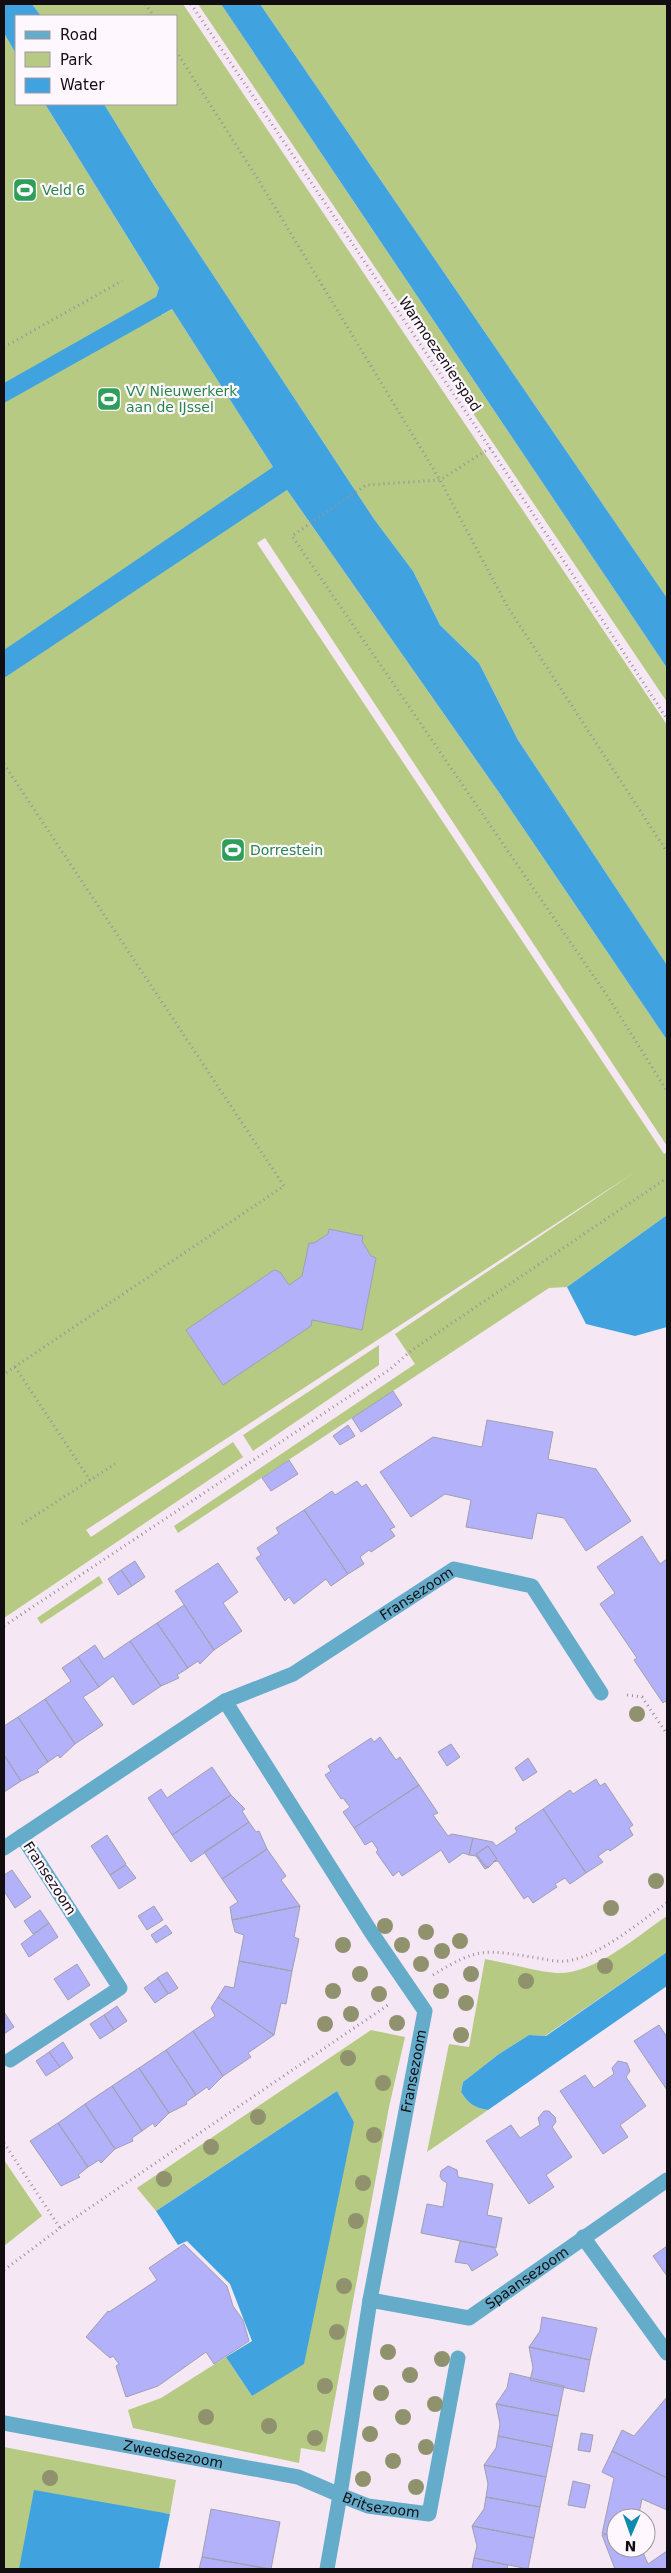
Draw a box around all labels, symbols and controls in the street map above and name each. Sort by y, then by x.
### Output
legend [15,15,178,105]
text: Road [60,26,98,44]
text: Park [60,51,93,69]
text: Water [60,76,105,94]
sports icon: Veld 6 [12,177,38,203]
place label: Veld 6 [42,182,85,198]
street label: Warmoezenierspad [396,294,484,414]
place label: VV Nieuwerkerk aan de IJssel [126,383,238,415]
sports icon: VV Nieuwerkerk aan de IJssel [96,386,122,412]
sports icon: Dorrestein [220,837,246,863]
place label: Dorrestein [250,842,323,858]
street label: Fransezoom [377,1564,456,1623]
street label: Fransezoom [20,1838,80,1918]
street label: Fransezoom [398,2028,429,2114]
street label: Spaansezoom [482,2243,571,2312]
street label: Zweedsezoom [122,2437,224,2471]
street label: Britsezoom [340,2489,421,2521]
north arrow [606,2508,656,2558]
text: N [624,2538,637,2554]

